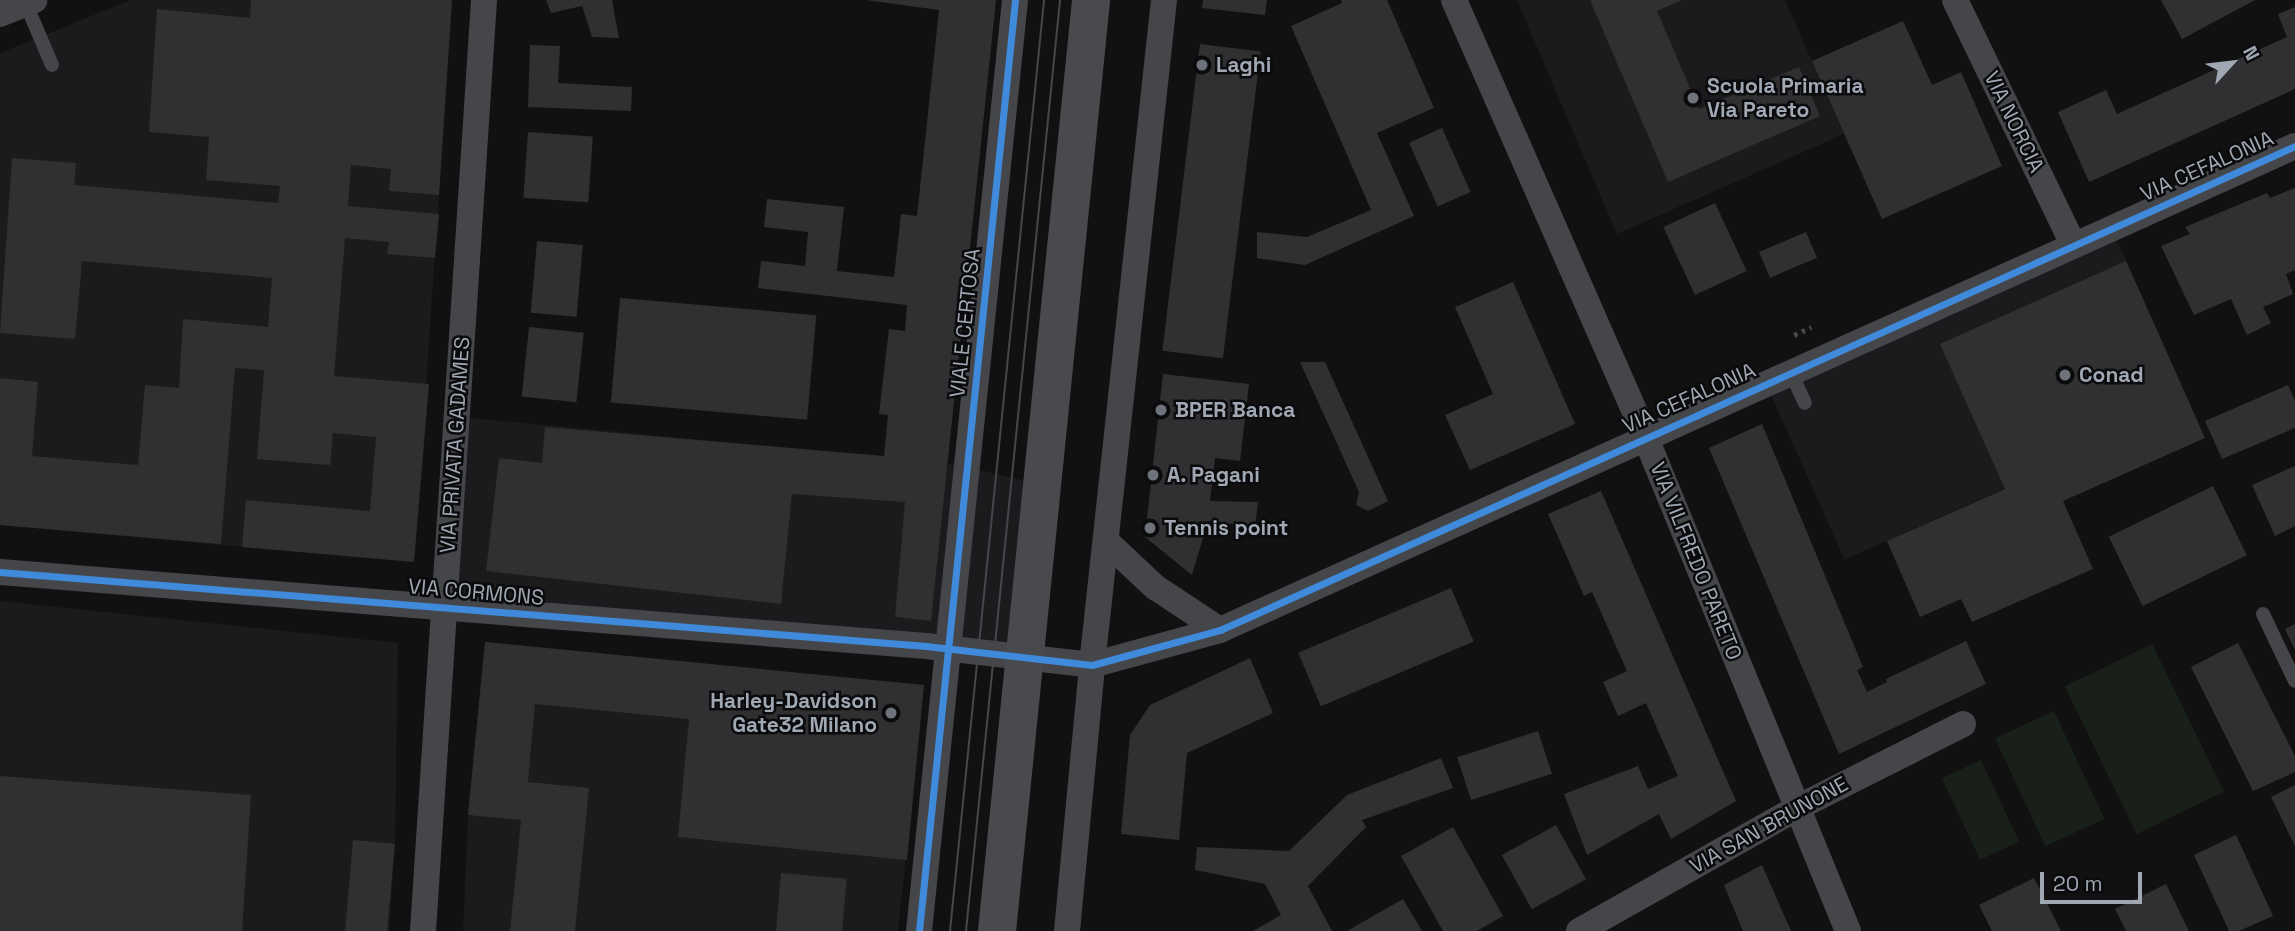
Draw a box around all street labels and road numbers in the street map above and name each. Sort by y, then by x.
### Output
street label: VIA NORCIA [1979,67,2049,177]
street label: VIA CEFALONIA [2137,125,2277,207]
street label: VIALE CERTOSA [945,247,985,399]
street label: VIA PRIVATA GADAMES [435,336,475,554]
street label: VIA CEFALONIA [1619,357,1759,439]
street label: VIA VILFREDO PARETO [1645,458,1747,664]
street label: VIA CORMONS [407,573,545,611]
street label: VIA SAN BRUNONE [1685,771,1853,879]

